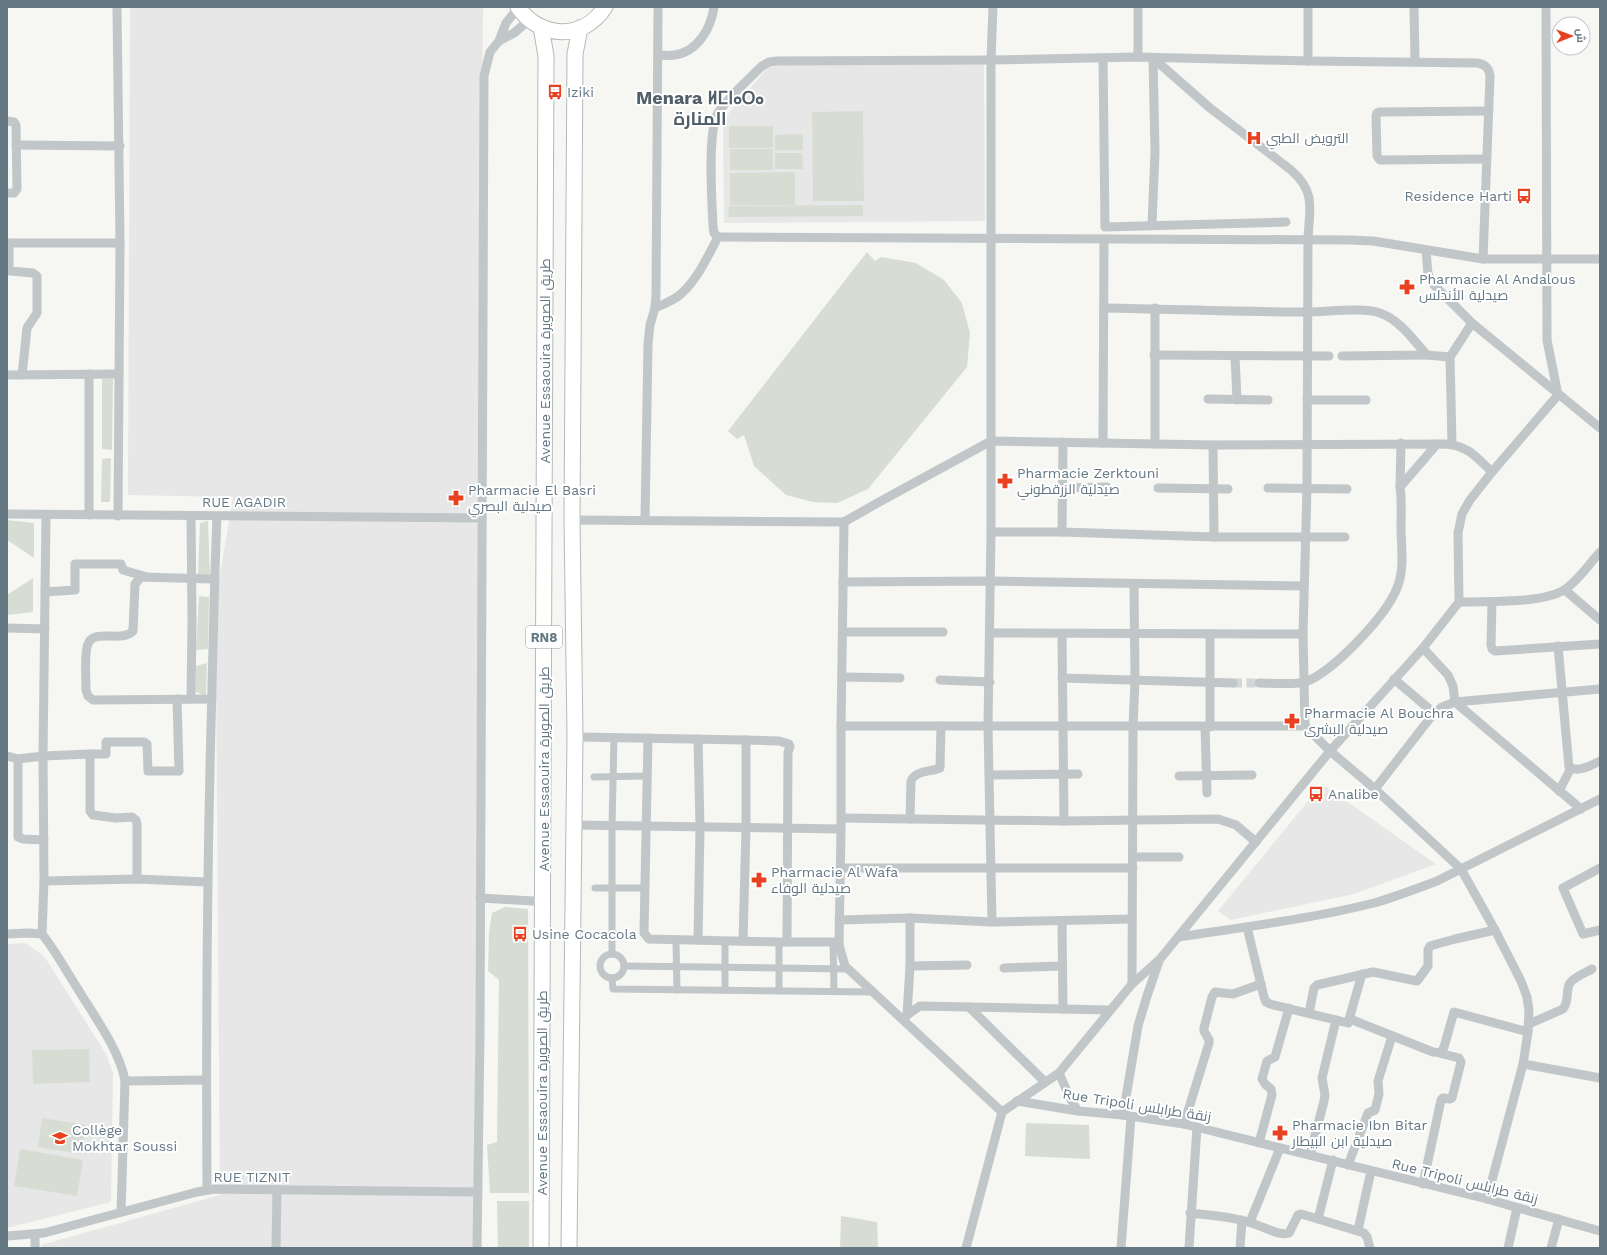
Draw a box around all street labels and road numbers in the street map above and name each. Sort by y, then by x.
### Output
street label: Avenue Essaouira طريق الصويرة [537,258,554,464]
street label: RUE AGADIR [202,494,286,510]
road number: RN8 [526,626,562,648]
street label: Avenue Essaouira طريق الصويرة [536,666,553,872]
street label: Avenue Essaouira طريق الصويرة [534,990,551,1196]
street label: Rue Tripoli زنقة طرابلس [1062,1085,1212,1125]
street label: Rue Tripoli زنقة طرابلس [1390,1155,1540,1207]
street label: RUE TIZNIT [214,1169,291,1185]

